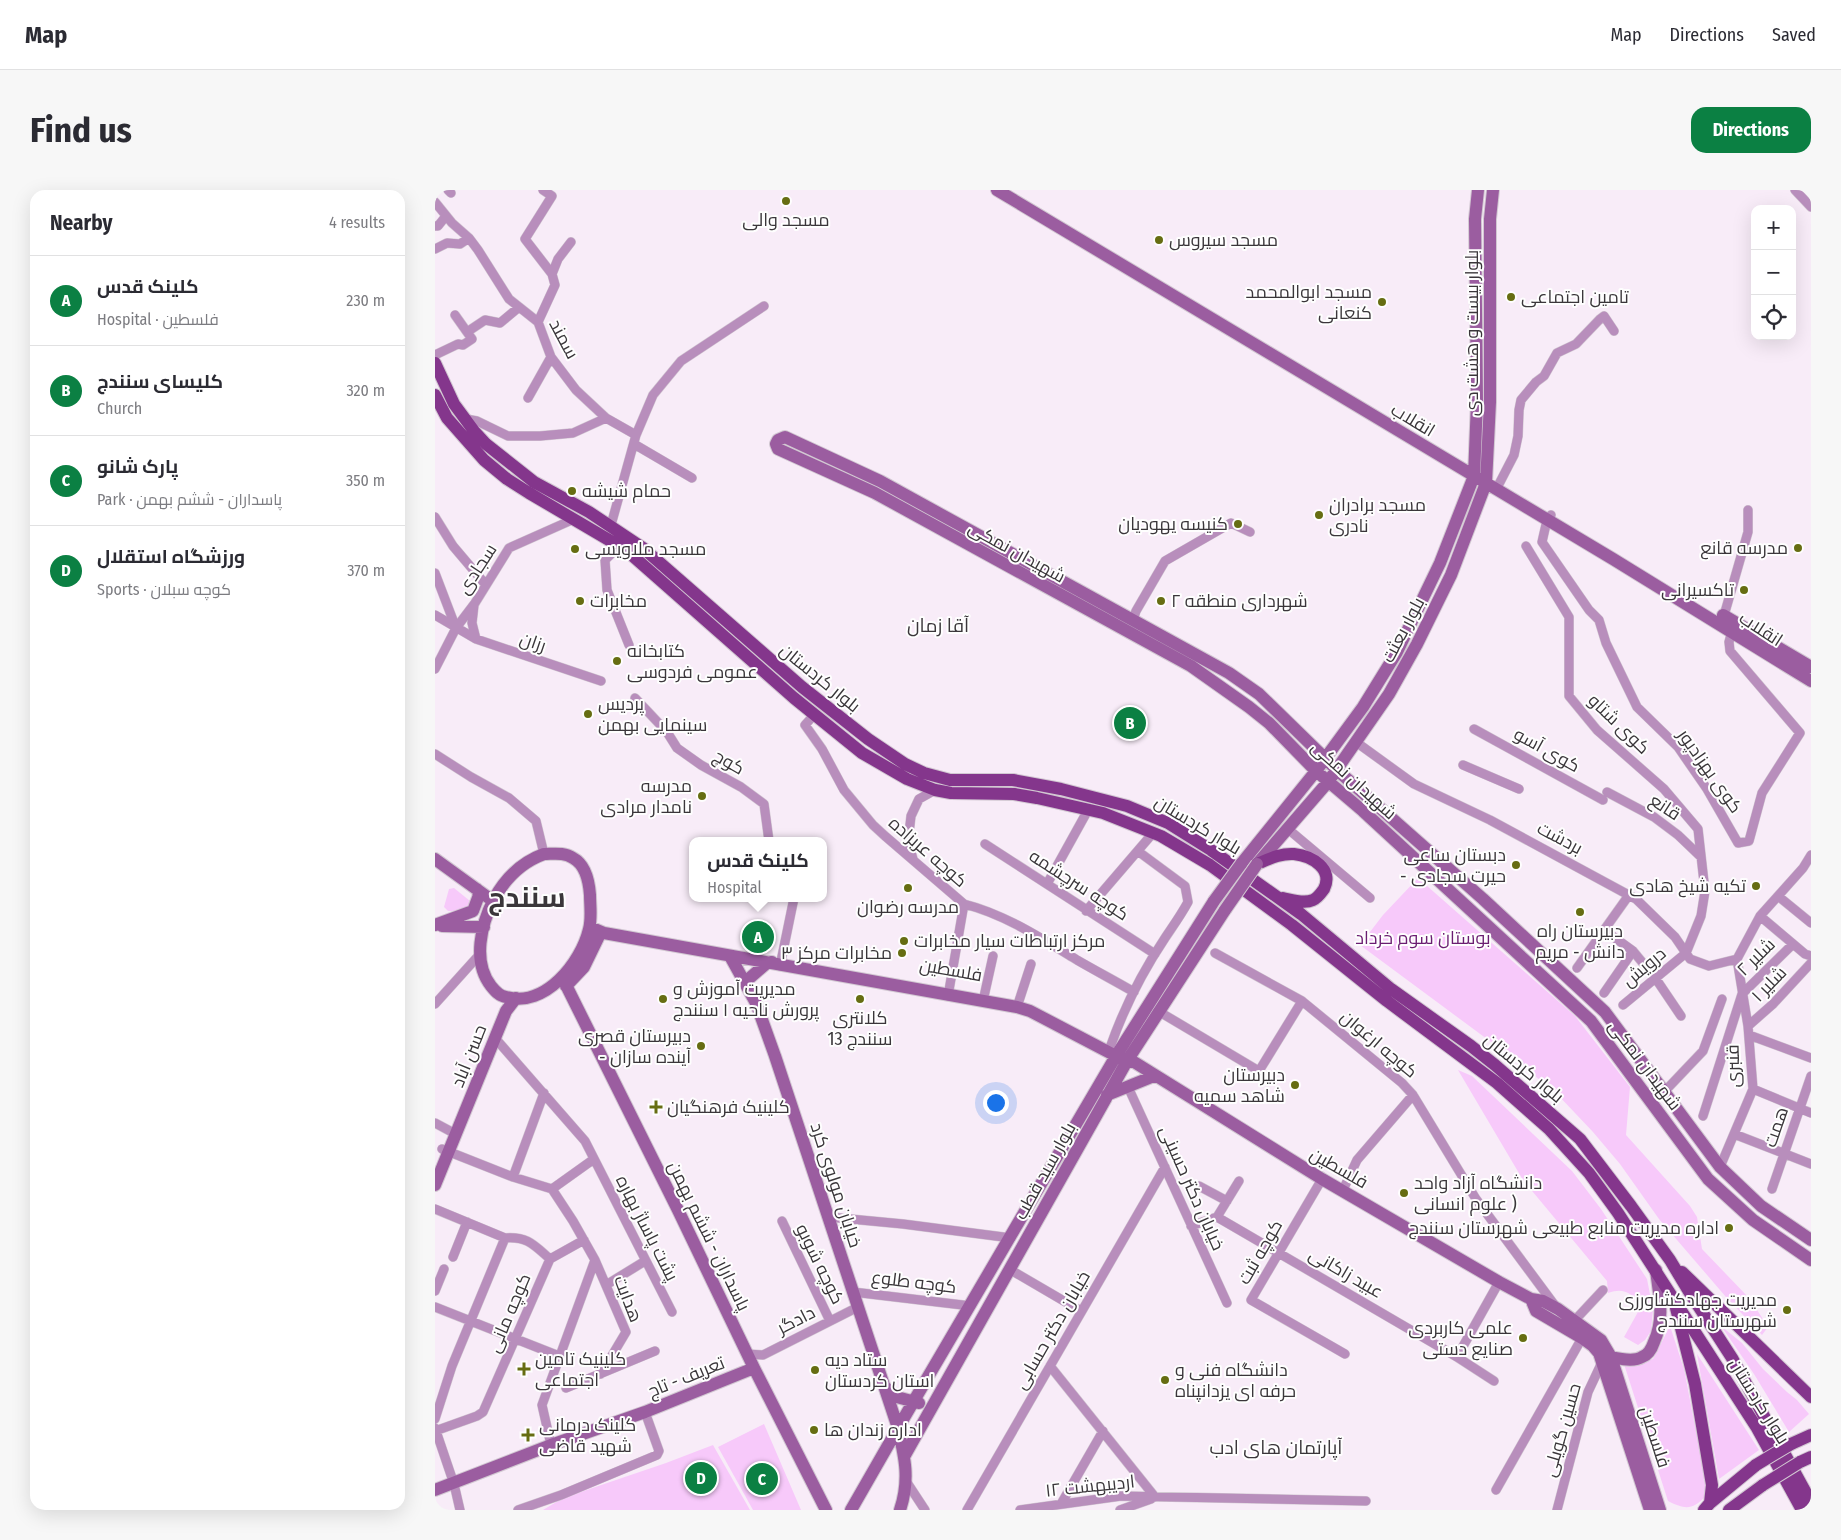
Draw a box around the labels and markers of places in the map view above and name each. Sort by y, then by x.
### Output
marker: مسجد والی [780,195,792,207]
place label: مسجد والی [742,209,830,231]
place label: مسجد سیروس [1169,229,1278,251]
marker: مسجد سیروس [1153,234,1165,246]
place label: مسجد ابوالمحمد کنعانی [1246,281,1372,324]
place label: تامین اجتماعی [1521,286,1629,308]
marker: تامین اجتماعی [1505,291,1517,303]
marker: مسجد ابوالمحمد کنعانی [1376,296,1388,308]
place label: حمام شیشه [582,480,671,503]
marker: حمام شیشه [566,485,578,497]
place label: مسجد برادران نادری [1329,494,1426,537]
marker: مسجد برادران نادری [1313,509,1325,521]
place label: کنیسه یهودیان [1118,513,1228,535]
marker: کنیسه یهودیان [1232,518,1244,530]
place label: مدرسه قانع [1700,537,1788,560]
place label: مسجد ملاویسی [585,538,706,560]
marker: مدرسه قانع [1792,542,1804,554]
marker: مسجد ملاویسی [569,543,581,555]
place label: تاکسیرانی [1661,579,1734,601]
marker: تاکسیرانی [1738,584,1750,596]
place label: مخابرات [590,590,647,612]
place label: شهرداری منطقه ۲ [1171,590,1308,612]
marker: مخابرات [574,595,586,607]
marker: شهرداری منطقه ۲ [1155,595,1167,607]
place label: کتابخانه عمومی فردوسی [627,640,758,683]
marker: کتابخانه عمومی فردوسی [611,655,623,667]
place label: پردیس سینمایی بهمن [598,693,707,736]
pin: B [1114,704,1146,742]
marker: پردیس سینمایی بهمن [582,708,594,720]
place label: مدرسه نامدار مرادی [600,775,692,818]
marker: مدرسه نامدار مرادی [696,790,708,802]
place label: دبستان ساعی - حیرت سجادی [1400,844,1506,887]
marker: دبستان ساعی - حیرت سجادی [1510,859,1522,871]
place label: تکیه شیخ هادی [1629,875,1746,898]
marker: تکیه شیخ هادی [1750,880,1762,892]
marker: مدرسه رضوان [902,882,914,894]
place label: مدرسه رضوان [857,896,959,918]
marker: دبیرستان راه دانش - مریم [1574,906,1586,918]
pin: A [742,918,774,956]
place label: دبیرستان راه دانش - مریم [1535,920,1625,964]
place label: مرکز ارتباطات سیار مخابرات [914,930,1105,952]
marker: مرکز ارتباطات سیار مخابرات [898,935,910,947]
place label: مخابرات مرکز ۳ [781,942,892,964]
marker: مخابرات مرکز ۳ [896,947,908,959]
place label: مدیریت آموزش و پرورش ناحیه ۱ سنندج [673,978,819,1022]
marker: مدیریت آموزش و پرورش ناحیه ۱ سنندج [657,993,669,1005]
marker: کلانتری 13 سنندج [854,993,866,1005]
place label: کلانتری 13 سنندج [828,1007,892,1051]
place label: دبیرستان قصری - آینده سازان [578,1025,691,1068]
marker: دبیرستان قصری - آینده سازان [695,1040,707,1052]
place label: دبیرستان شاهد سمیه [1194,1064,1285,1107]
marker: دبیرستان شاهد سمیه [1289,1079,1301,1091]
place label: کلینیک فرهنگیان [667,1096,790,1118]
marker: کلینیک فرهنگیان [649,1100,663,1114]
place label: دانشگاه آزاد واحد علوم انسانی ) [1414,1172,1542,1216]
marker: دانشگاه آزاد واحد علوم انسانی ) [1398,1187,1410,1199]
place label: اداره مدیریت منابع طبیعی شهرستان سنندج [1409,1217,1719,1240]
marker: اداره مدیریت منابع طبیعی شهرستان سنندج [1723,1222,1735,1234]
place label: مدیریت جهادکشاورزی شهرستان سنندج [1619,1289,1777,1333]
marker: مدیریت جهادکشاورزی شهرستان سنندج [1781,1304,1793,1316]
place label: علمی کاربردی صنایع دستی [1408,1317,1513,1361]
marker: علمی کاربردی صنایع دستی [1517,1332,1529,1344]
place label: کلینیک تامین اجتماعی [535,1348,626,1391]
place label: ستاد دیه استان کردستان [825,1349,934,1392]
place label: دانشگاه فنی و حرفه ای یزدانپناه [1175,1359,1296,1402]
marker: کلینیک تامین اجتماعی [517,1362,531,1376]
marker: ستاد دیه استان کردستان [809,1364,821,1376]
marker: دانشگاه فنی و حرفه ای یزدانپناه [1159,1374,1171,1386]
place label: کلینک درمانی شهید قاضی [539,1414,636,1457]
place label: اداره زندان ها [824,1419,922,1441]
marker: اداره زندان ها [808,1424,820,1436]
marker: کلینک درمانی شهید قاضی [521,1428,535,1442]
pin: D [685,1459,717,1497]
pin: C [746,1460,778,1498]

